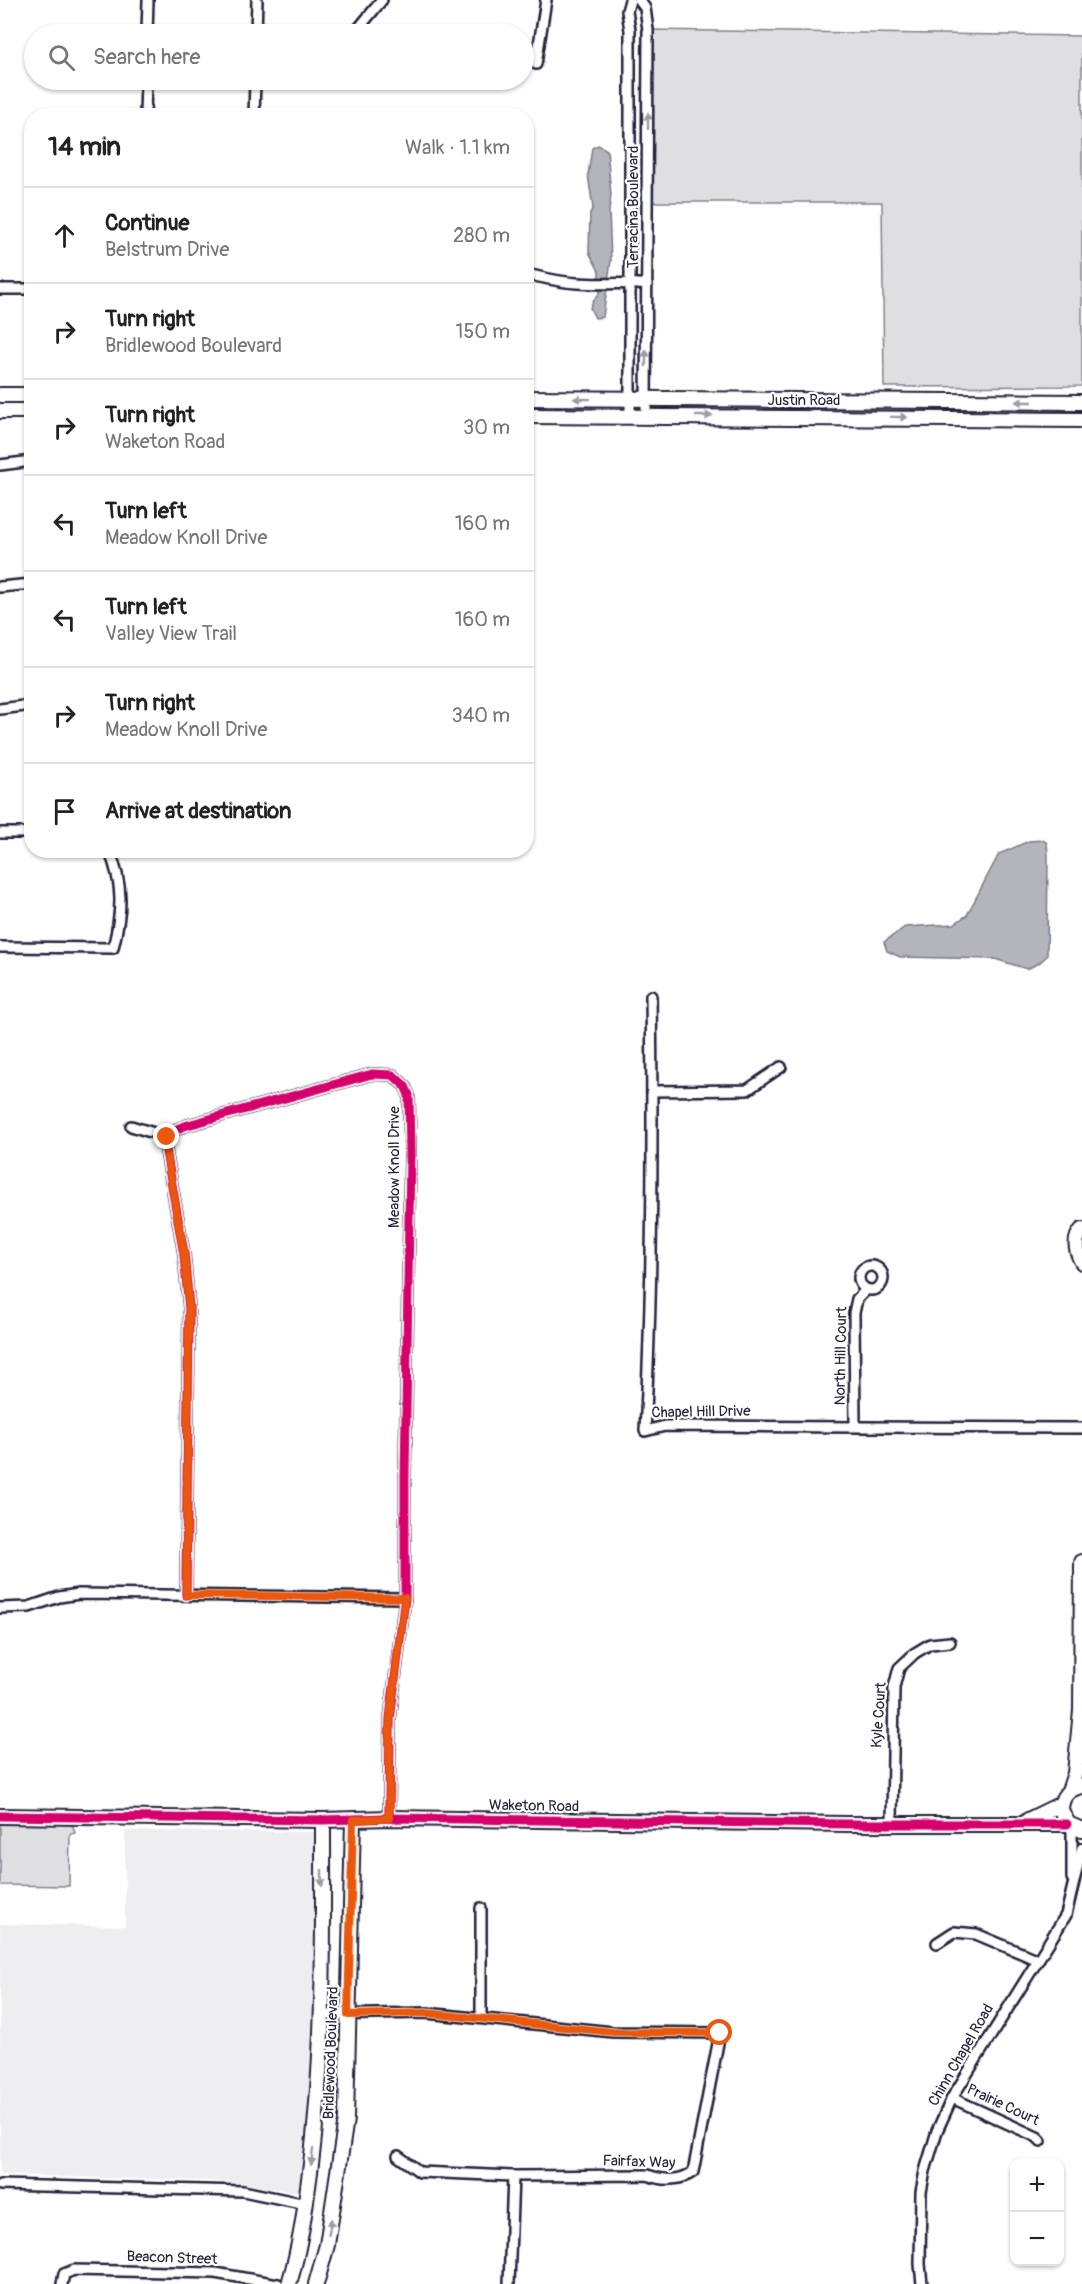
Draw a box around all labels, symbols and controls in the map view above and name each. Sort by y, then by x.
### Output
search box [24,24,534,90]
icon: search [45,41,78,74]
text: Search here [93,43,200,71]
one-way arrow [643,111,653,130]
text: 14 min [48,131,121,163]
text: Walk · 1.1 km [405,135,510,160]
street label: Terracina Boulevard [624,146,643,268]
text: Continue [105,209,189,237]
icon: ahead [48,219,81,252]
text: 280 m [453,223,510,248]
text: Belstrum Drive [105,237,229,262]
text: Turn right [105,305,195,333]
icon: right [48,315,81,348]
text: 150 m [456,319,510,344]
text: Bridlewood Boulevard [105,333,282,358]
one-way arrow [641,348,651,367]
street label: Justin Road [768,391,840,410]
one-way arrow [573,394,592,404]
one-way arrow [1014,397,1033,407]
text: Turn right [105,401,195,429]
icon: right [48,411,81,444]
one-way arrow [695,411,714,421]
one-way arrow [890,412,909,422]
text: 30 m [463,415,510,440]
text: Waketon Road [105,429,225,454]
text: Turn left [105,497,187,525]
icon: left [48,507,81,540]
text: 160 m [455,511,510,536]
text: Meadow Knoll Drive [105,525,267,550]
text: Turn left [105,593,187,621]
icon: left [48,603,81,636]
text: 160 m [455,607,510,632]
text: Valley View Trail [105,621,237,646]
text: Turn right [105,689,195,717]
icon: right [48,699,81,732]
text: 340 m [451,703,510,728]
text: Meadow Knoll Drive [105,717,267,742]
icon: arrive [48,795,81,828]
text: Arrive at destination [105,797,291,825]
street label: Meadow Knoll Drive [385,1105,404,1228]
route end [153,1123,179,1149]
street label: North Hill Court [831,1306,851,1406]
street label: Chapel Hill Drive [651,1402,751,1422]
street label: Kyle Court [867,1681,891,1749]
street label: Waketon Road [489,1796,579,1816]
one-way arrow [317,1869,327,1888]
street label: Bridlewood Boulevard [319,1986,343,2120]
street label: Chinn Chapel Road [924,2001,998,2109]
route start [706,2019,732,2045]
street label: Prairie Court [964,2080,1043,2130]
one-way arrow [307,2147,317,2166]
street label: Fairfax Way [602,2151,676,2173]
map controls [1010,2158,1064,2266]
button: + [1010,2158,1064,2212]
button: − [1010,2212,1064,2266]
one-way arrow [326,2218,335,2237]
street label: Beacon Street [126,2247,219,2269]

